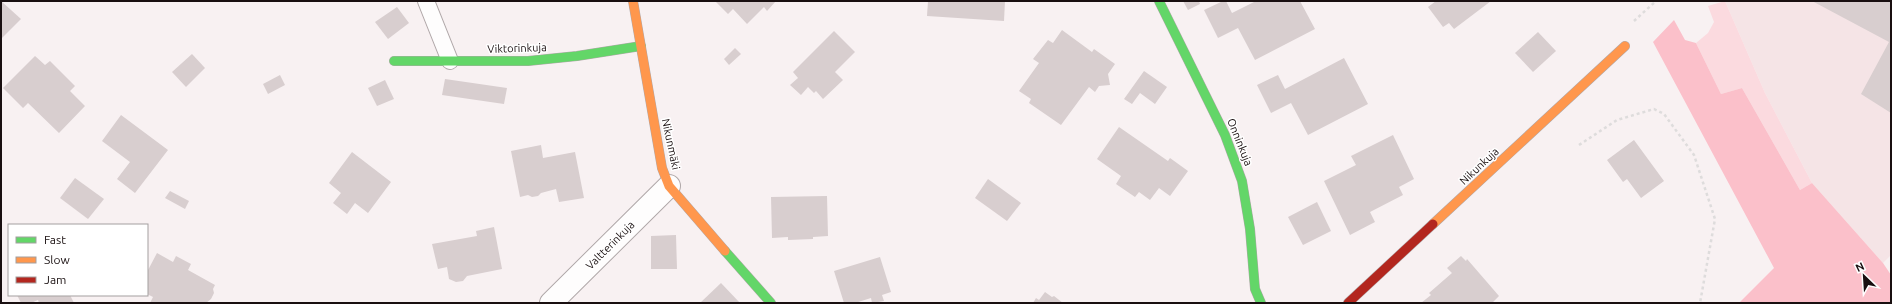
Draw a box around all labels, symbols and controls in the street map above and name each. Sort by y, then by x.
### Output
street label: Viktorinkuja [487,41,547,55]
street label: Onninkuja [1225,116,1255,168]
street label: Nikunmäki [660,117,682,171]
street label: Nikunkuja [1457,145,1501,187]
street label: Valtterinkuja [583,218,637,272]
legend [8,224,148,296]
text: Fast [44,233,66,246]
text: Slow [44,253,70,266]
north arrow [1844,256,1884,296]
text: N [1854,260,1866,274]
text: Jam [44,273,66,286]

